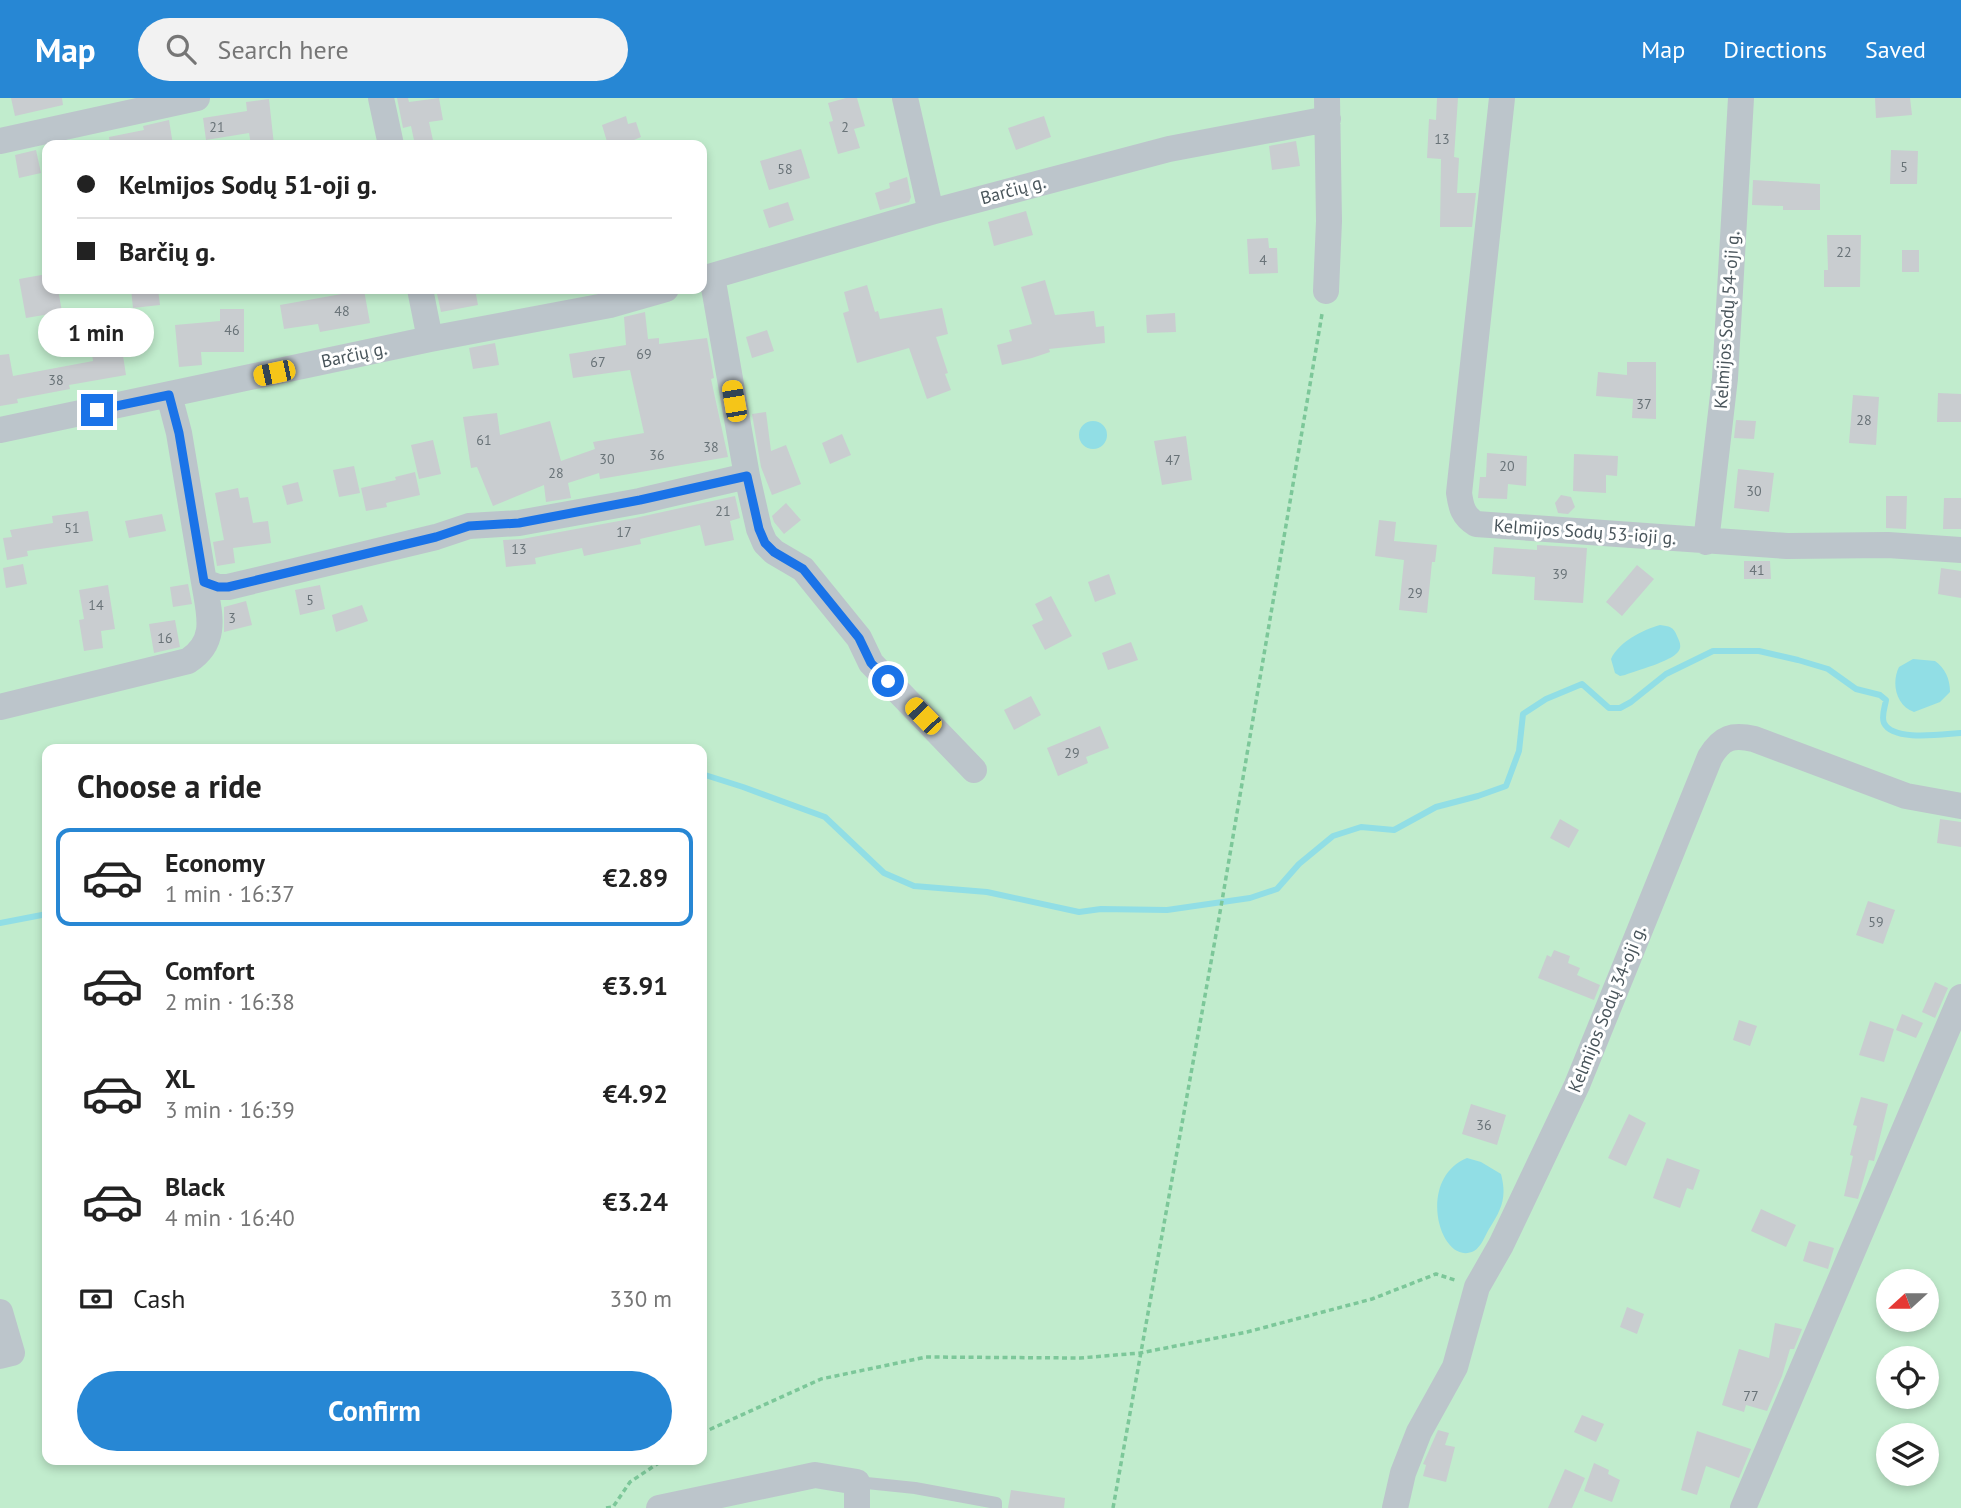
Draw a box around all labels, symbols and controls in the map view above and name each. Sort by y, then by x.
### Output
search box [138,18,628,81]
text: Map [35,28,96,71]
icon: search [162,30,200,68]
text: Search here [218,33,349,66]
text: Map [1641,34,1685,65]
text: Directions [1723,34,1827,65]
text: Saved [1865,34,1926,65]
house number: 21 [209,118,225,136]
house number: 2 [841,118,849,136]
house number: 13 [1434,130,1450,148]
house number: 5 [1900,158,1908,176]
house number: 58 [777,160,793,178]
text: Kelmijos Sodų 51-oji g. [119,168,377,201]
street label: Barčių g. [978,170,1048,209]
street label: Kelmijos Sodų 54-oji g. [1709,230,1744,410]
text: Barčių g. [119,235,216,268]
house number: 22 [1836,243,1852,261]
house number: 4 [1259,251,1267,269]
house number: 48 [334,302,350,320]
callout: 1 min [39,308,155,358]
text: 1 min [68,318,124,347]
house number: 46 [224,321,240,339]
street label: Barčių g. [319,336,389,373]
house number: 69 [636,345,652,363]
house number: 67 [590,353,606,371]
car [252,358,297,388]
house number: 38 [48,371,64,389]
car [721,378,748,424]
route end [81,394,113,426]
house number: 37 [1636,395,1652,413]
house number: 28 [1856,411,1872,429]
house number: 61 [476,431,492,449]
house number: 38 [703,438,719,456]
house number: 36 [649,446,665,464]
house number: 30 [599,450,615,468]
house number: 47 [1165,451,1181,469]
house number: 20 [1499,457,1515,475]
house number: 28 [548,464,564,482]
house number: 30 [1746,482,1762,500]
house number: 21 [715,502,731,520]
street label: Kelmijos Sodų 53-ioji g. [1493,514,1677,549]
house number: 51 [64,519,80,537]
house number: 17 [616,523,632,541]
house number: 13 [511,540,527,558]
house number: 41 [1749,561,1765,579]
house number: 39 [1552,565,1568,583]
house number: 29 [1407,584,1423,602]
house number: 5 [306,591,314,609]
house number: 14 [88,596,104,614]
house number: 3 [228,609,236,627]
house number: 16 [157,629,173,647]
route start [872,665,904,697]
car [901,694,946,738]
house number: 29 [1064,744,1080,762]
text: Choose a ride [77,765,262,807]
icon: car [81,846,144,909]
text: Economy [165,846,265,879]
text: €2.89 [603,861,668,894]
text: 1 min · 16:37 [165,879,295,908]
house number: 59 [1868,913,1884,931]
street label: Kelmijos Sodų 34-oji g. [1563,922,1651,1096]
icon: car [81,954,144,1017]
text: Comfort [165,954,255,987]
text: €3.91 [603,969,668,1002]
text: 2 min · 16:38 [165,987,295,1016]
icon: car [81,1062,144,1125]
text: XL [165,1062,195,1095]
text: €4.92 [603,1077,668,1110]
text: 3 min · 16:39 [165,1095,295,1124]
house number: 36 [1476,1116,1492,1134]
icon: car [81,1170,144,1233]
text: Black [165,1170,225,1203]
text: €3.24 [603,1185,668,1218]
text: 4 min · 16:40 [165,1203,295,1232]
north arrow [1876,1269,1939,1332]
map controls [1876,1269,1939,1486]
icon: cash [77,1280,115,1318]
text: Cash [133,1282,185,1315]
text: 330 m [610,1284,672,1313]
button: locate [1876,1346,1939,1409]
button: Confirm [77,1371,672,1451]
house number: 77 [1743,1387,1759,1405]
button: layers [1876,1423,1939,1486]

